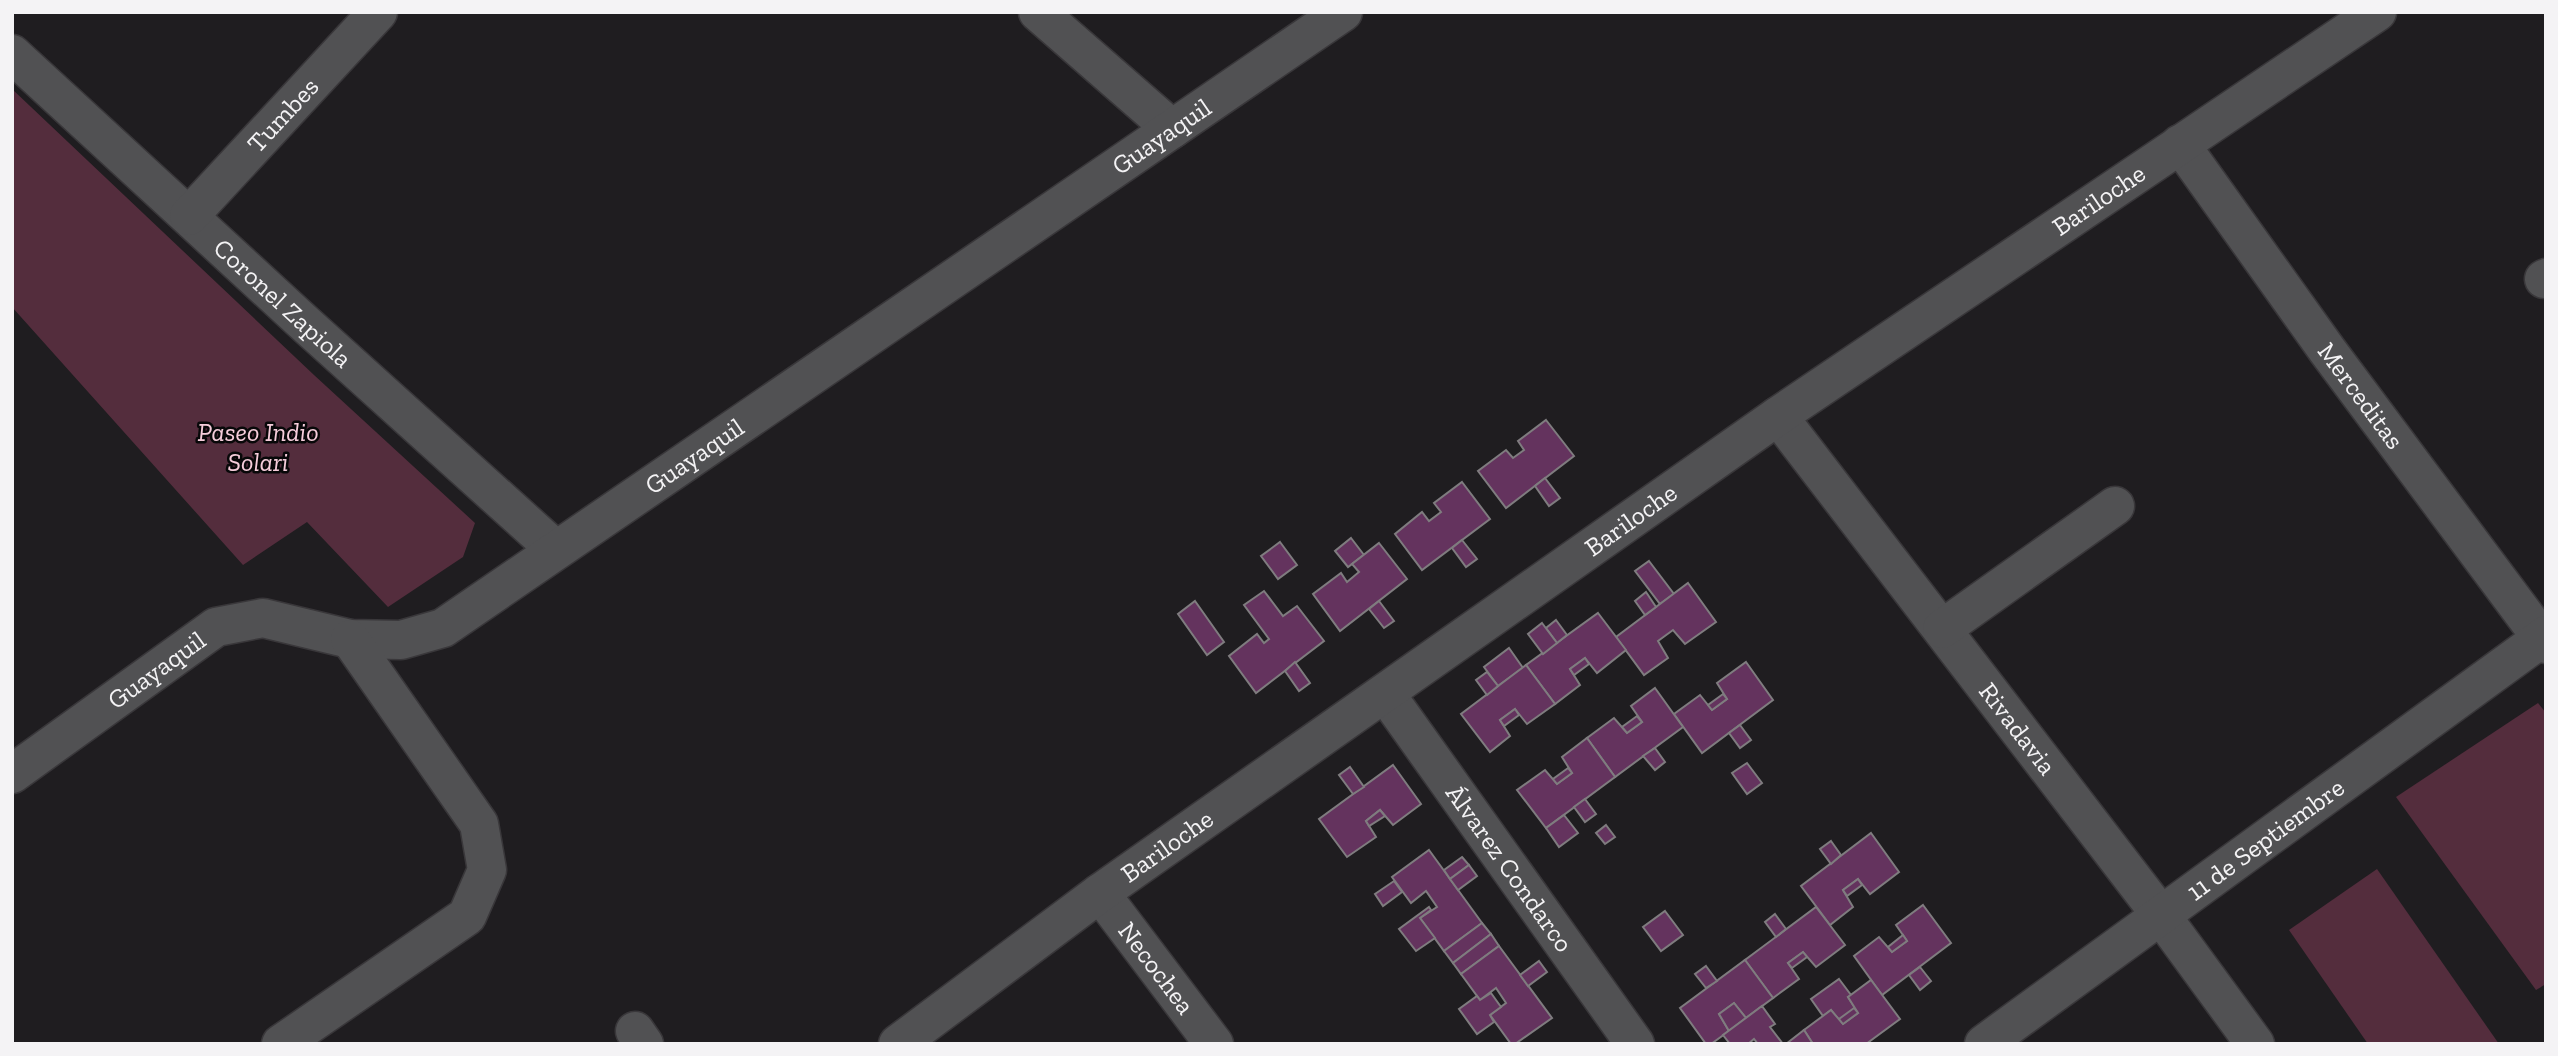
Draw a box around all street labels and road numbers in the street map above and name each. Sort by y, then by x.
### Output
street label: Tumbes [240,71,325,159]
street label: Guayaquil [1106,91,1217,181]
street label: Bariloche [2046,157,2151,242]
street label: Coronel Zapiola [207,232,359,375]
street label: Merceditas [2311,336,2411,455]
street label: Guayaquil [639,411,750,501]
street label: Bariloche [1578,476,1683,563]
street label: Guayaquil [101,624,212,716]
street label: Rivadavia [1972,676,2064,782]
street label: 11 de Septiembre [2180,771,2351,907]
street label: Álvarez Condarco [1439,778,1580,958]
street label: Bariloche [1115,802,1219,889]
street label: Necochea [1111,915,1202,1021]

